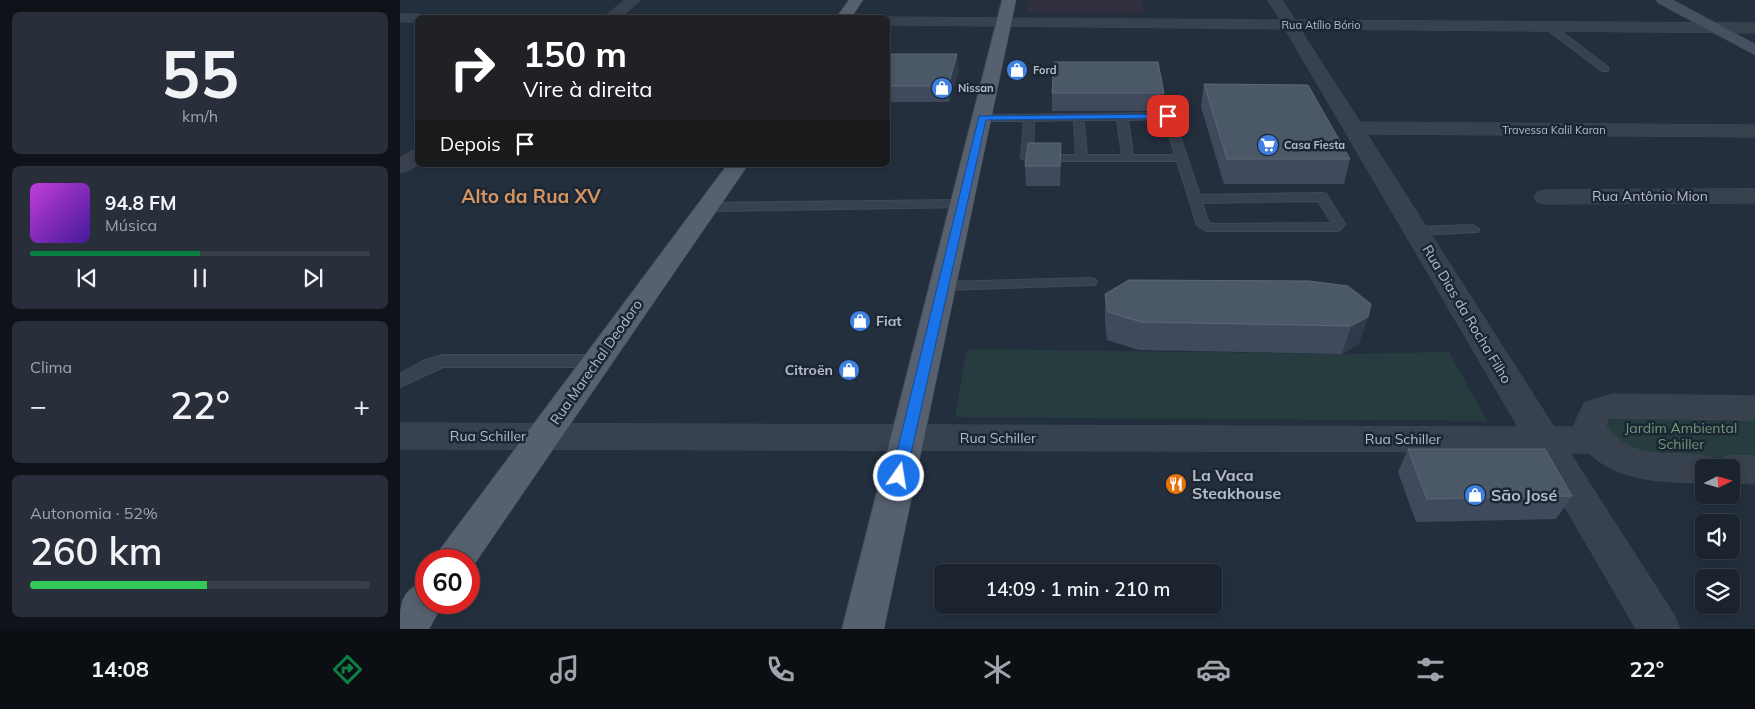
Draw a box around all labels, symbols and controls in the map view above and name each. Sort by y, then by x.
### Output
street label: Rua Atílio Bório [1282,18,1361,32]
text: 150 m [523,32,627,76]
text: 55 [161,33,239,114]
icon: right [440,35,505,100]
shop icon: Ford [1005,58,1029,82]
place label: Ford [1033,63,1057,77]
text: Vire à direita [523,75,652,103]
shop icon: Nissan [930,76,954,100]
place label: Nissan [958,81,994,95]
pin [1147,95,1189,137]
icon: arrive [1154,102,1182,130]
text: km/h [182,106,218,126]
street label: Travessa Kalil Karan [1502,123,1606,137]
icon: arrive [511,130,539,158]
text: Depois [440,132,501,156]
supermarket icon: Casa Fiesta [1256,133,1280,157]
place label: Casa Fiesta [1284,138,1345,152]
district label: Alto da Rua XV [461,184,601,208]
street label: Rua Antônio Mion [1592,187,1708,205]
text: 94.8 FM [105,191,177,215]
text: Música [105,215,157,235]
street label: Rua Dias da Rocha Filho [1418,241,1516,387]
icon: previous [73,264,101,292]
icon: pause [186,264,214,292]
icon: next [299,264,327,292]
street label: Rua Marechal Deodoro [546,296,646,428]
shop icon: Fiat [848,309,872,333]
place label: Fiat [876,312,902,330]
text: Clima [30,357,72,377]
shop icon: Citroën [837,358,861,382]
place label: Citroën [785,361,833,379]
text: 22° [170,381,230,429]
text: − [30,388,47,423]
text: + [353,388,370,423]
park label: Jardim Ambiental Schiller [1625,419,1737,453]
street label: Rua Schiller [450,427,527,445]
street label: Rua Schiller [960,429,1037,447]
street label: Rua Schiller [1365,430,1442,448]
position arrow [872,449,924,501]
north arrow [1695,459,1740,504]
map controls [1695,459,1740,614]
place label: La Vaca Steakhouse [1192,465,1281,503]
restaurant icon: La Vaca Steakhouse [1164,472,1188,496]
shop icon: São José [1463,483,1487,507]
place label: São José [1491,485,1557,505]
text: Autonomia · 52% [30,503,158,523]
button: sound [1695,514,1740,559]
text: 260 km [30,527,163,575]
speed limit sign: 60 [415,549,480,614]
button: layers [1695,569,1740,614]
text: 14:09 · 1 min · 210 m [985,577,1171,601]
icon: directions [330,652,365,687]
icon: music [547,652,582,687]
icon: phone [763,652,798,687]
icon: climate [980,652,1015,687]
icon: car [1196,652,1231,687]
icon: filters [1413,652,1448,687]
text: 14:08 [91,655,149,683]
text: 22° [1629,655,1664,683]

